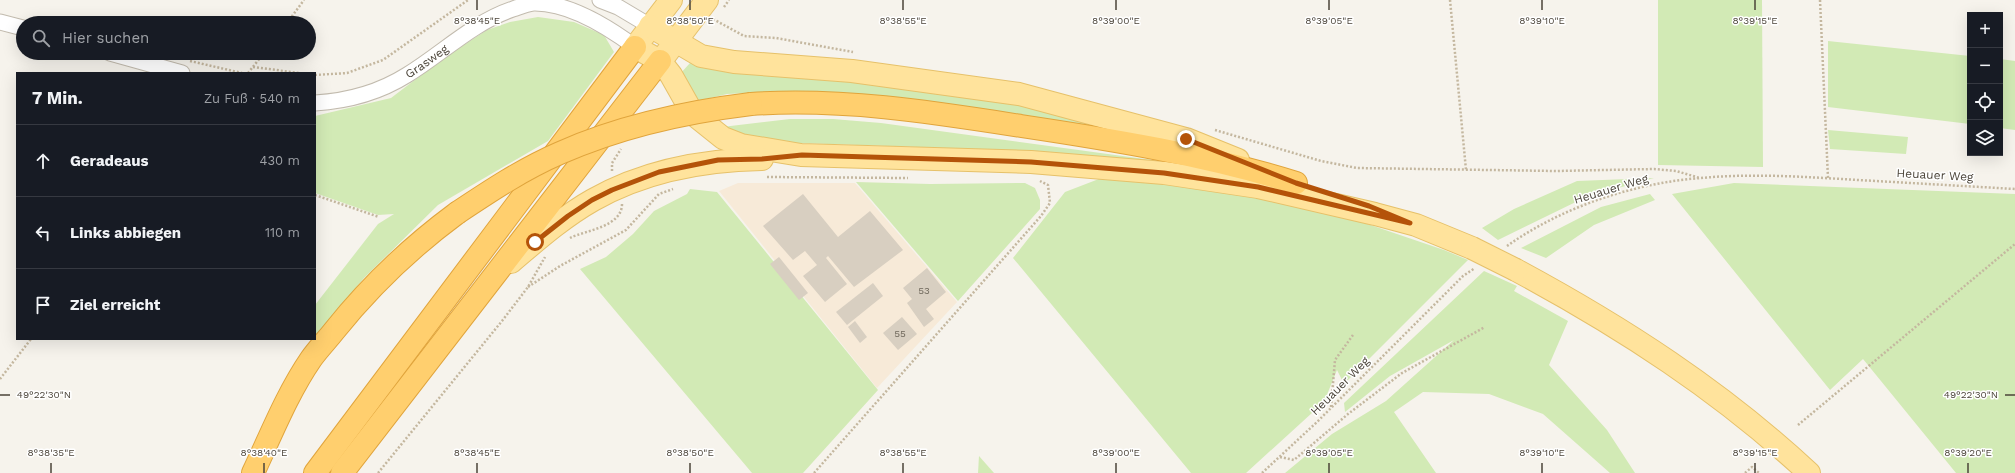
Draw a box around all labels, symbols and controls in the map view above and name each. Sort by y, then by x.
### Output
map controls [1967,12,2003,156]
button: + [1967,12,2003,48]
text: 8°38'45"E [454,15,500,26]
text: 8°38'50"E [666,15,714,26]
text: 8°38'55"E [879,15,927,26]
text: 8°39'00"E [1092,15,1140,26]
text: 8°39'05"E [1305,15,1353,26]
text: 8°39'10"E [1519,15,1565,26]
text: 8°39'15"E [1732,15,1778,26]
search box [16,16,316,60]
icon: search [30,27,52,49]
text: Hier suchen [62,29,149,47]
street label: Grasweg [403,41,452,81]
button: − [1967,48,2003,84]
button: locate [1967,84,2003,120]
text: 7 Min. [32,88,83,108]
text: Zu Fuß · 540 m [204,91,300,106]
button: layers [1967,120,2003,156]
route end [1177,130,1195,148]
icon: ahead [32,150,54,172]
text: Geradeaus [70,152,149,170]
text: 430 m [260,153,300,168]
street label: Heuauer Weg [1896,166,1974,184]
street label: Heuauer Weg [1572,171,1650,207]
icon: left [32,222,54,244]
text: Links abbiegen [70,224,181,242]
text: 110 m [265,225,300,240]
route start [526,233,544,251]
house number: 53 [918,285,930,296]
icon: arrive [32,294,54,316]
text: Ziel erreicht [70,296,160,314]
house number: 55 [894,328,906,339]
street label: Heuauer Weg [1308,353,1373,418]
text: 49°22'30"N [17,389,71,400]
text: 49°22'30"N [1944,389,1998,400]
text: 8°38'35"E [27,447,75,458]
text: 8°38'40"E [241,447,287,458]
text: 8°38'45"E [454,447,500,458]
text: 8°38'50"E [666,447,714,458]
text: 8°38'55"E [879,447,927,458]
text: 8°39'00"E [1092,447,1140,458]
text: 8°39'05"E [1305,447,1353,458]
text: 8°39'10"E [1519,447,1565,458]
text: 8°39'15"E [1732,447,1778,458]
text: 8°39'20"E [1944,447,1992,458]

